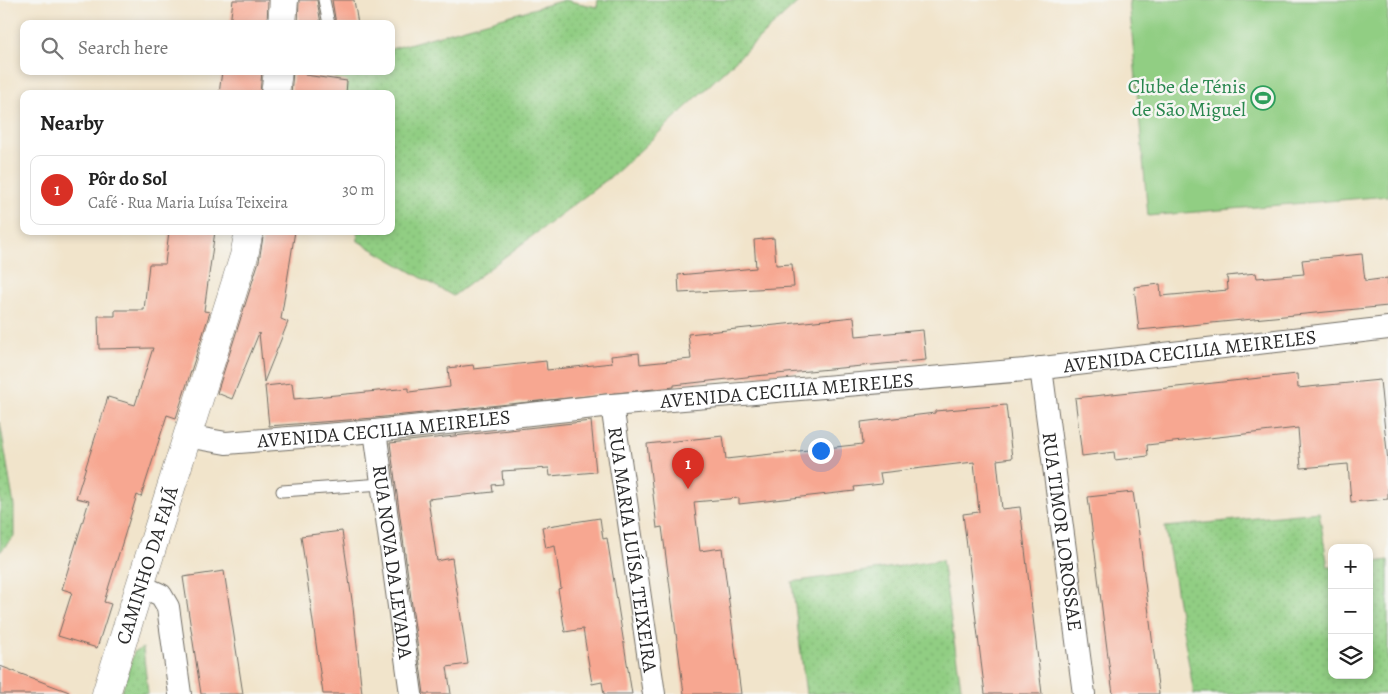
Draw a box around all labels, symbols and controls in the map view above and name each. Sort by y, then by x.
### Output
search box [20,20,395,75]
icon: search [38,34,66,62]
text: Search here [78,35,168,61]
place label: Clube de Ténis de São Miguel [1128,73,1246,123]
sports icon: Clube de Ténis de São Miguel [1250,85,1276,111]
text: Nearby [40,109,103,137]
text: Pôr do Sol [88,166,167,192]
text: 1 [54,179,60,201]
text: 30 m [342,179,374,201]
text: Café · Rua Maria Luísa Teixeira [88,192,288,214]
street label: AVENIDA CECILIA MEIRELES [1061,323,1318,379]
street label: AVENIDA CECILIA MEIRELES [658,366,915,414]
street label: AVENIDA CECILIA MEIRELES [255,403,512,454]
street label: RUA MARIA LUÍSA TEIXEIRA [602,425,664,674]
street label: RUA TIMOR LOROSSAE [1036,430,1089,633]
your location [808,438,834,464]
pin: 1 [672,448,704,489]
street label: RUA NOVA DA LEVADA [366,463,420,661]
street label: CAMINHO DA FAJÃ [109,482,184,648]
map controls [1328,544,1373,679]
button: + [1328,544,1373,589]
button: − [1328,589,1373,634]
button: layers [1328,634,1373,679]

